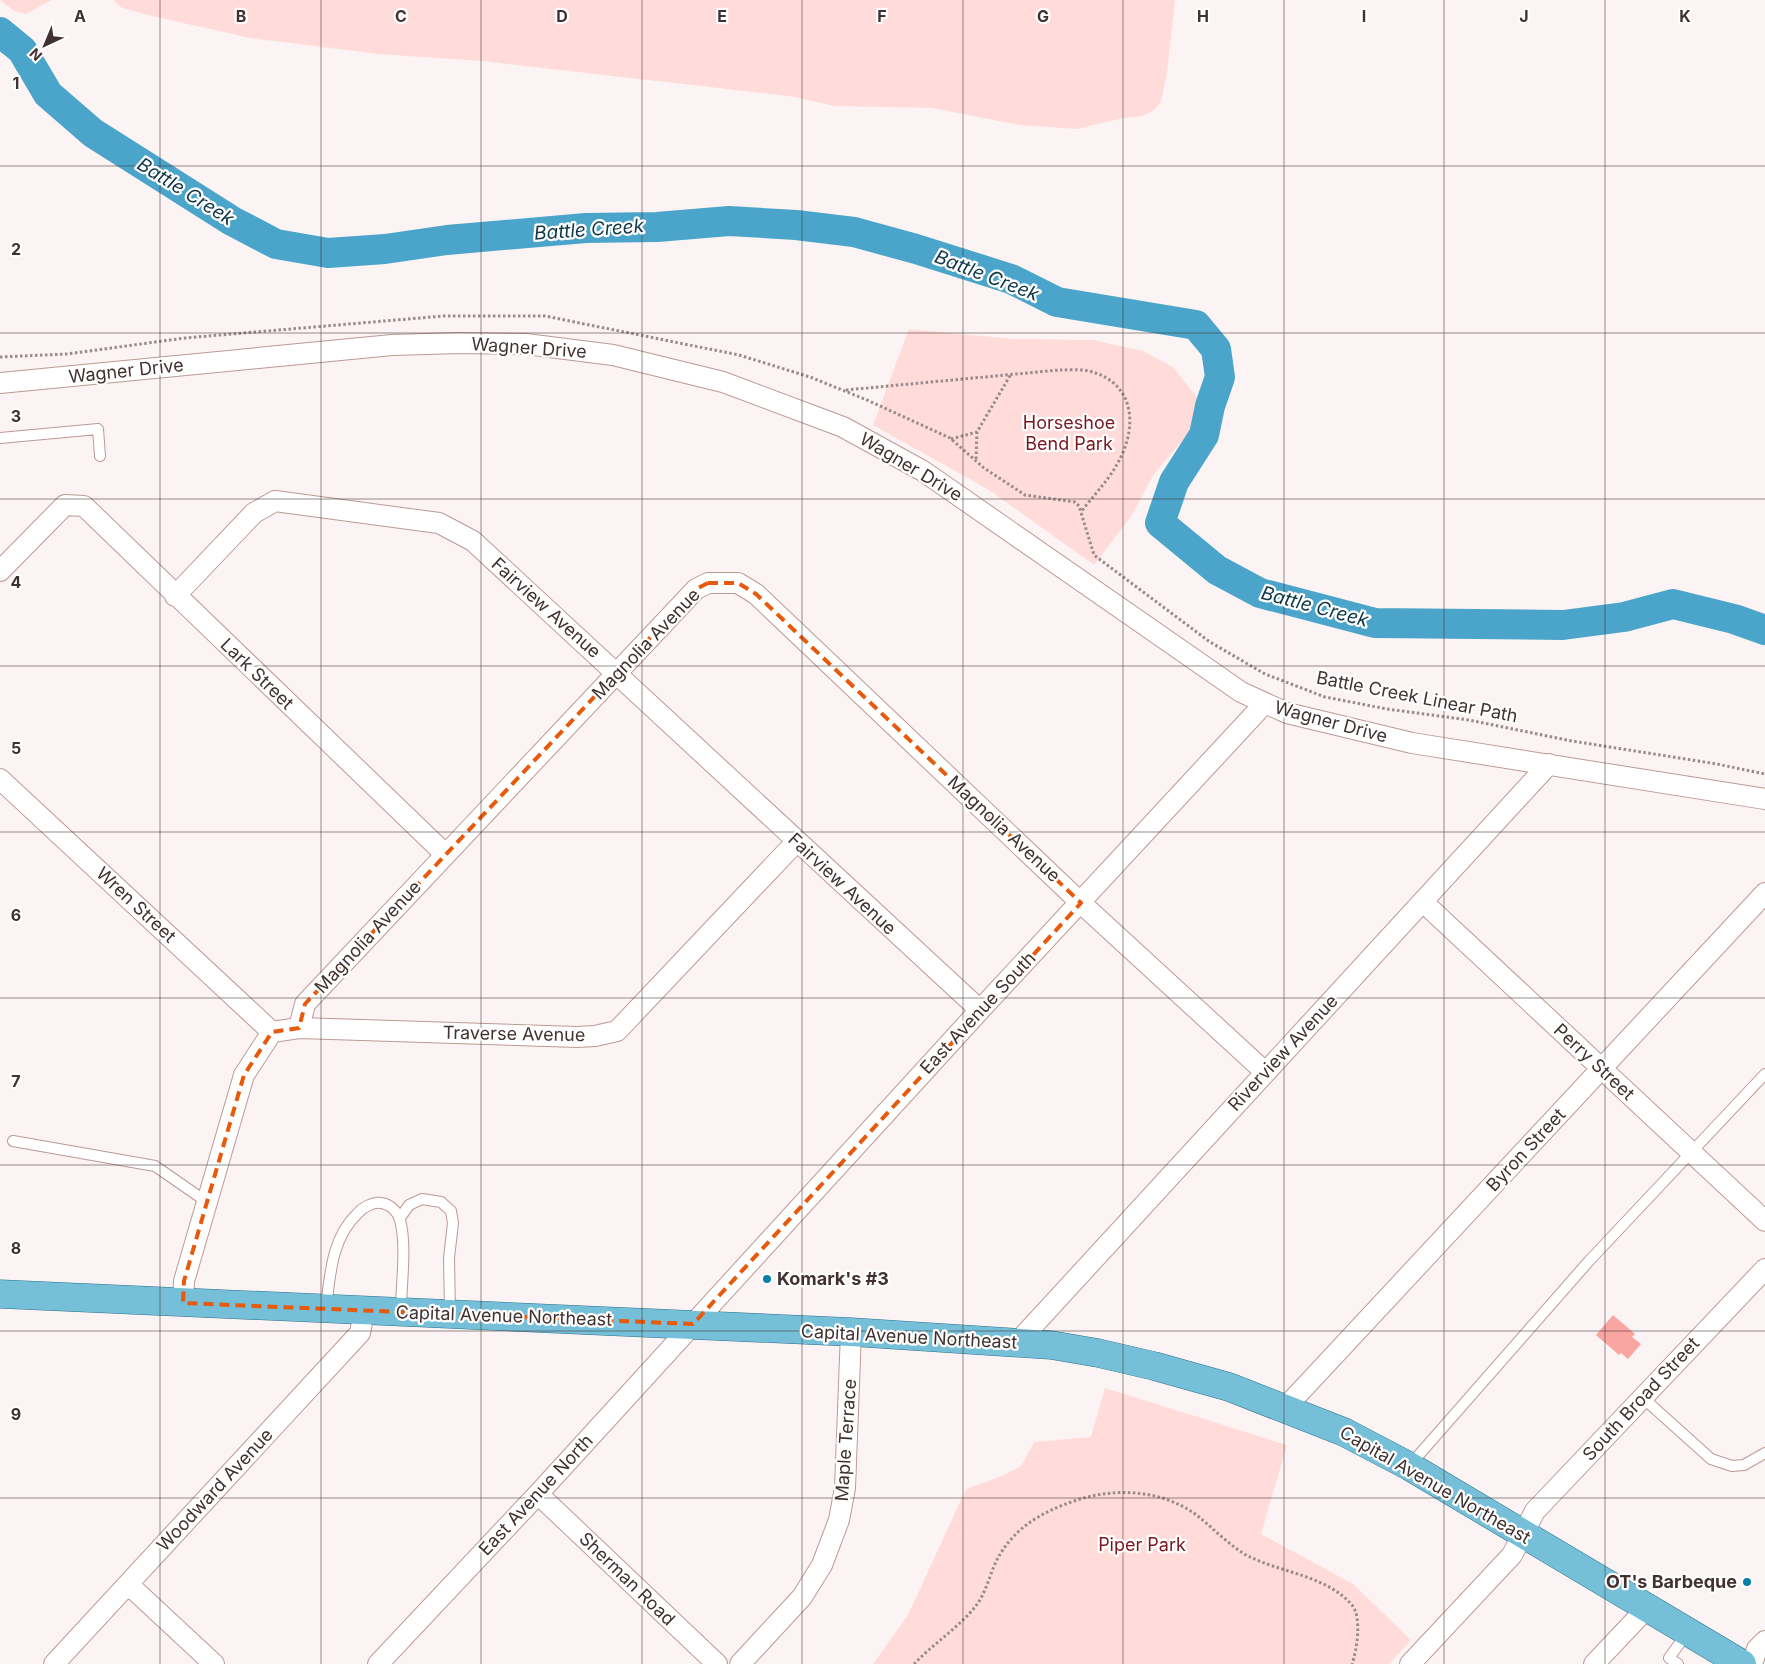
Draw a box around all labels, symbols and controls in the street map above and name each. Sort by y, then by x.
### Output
text: A [74,6,86,26]
text: B [236,6,246,26]
text: C [395,6,407,26]
text: D [556,6,568,26]
text: E [717,6,727,26]
text: F [877,6,887,26]
text: G [1037,6,1049,26]
text: H [1197,6,1209,26]
text: I [1362,6,1366,26]
text: J [1519,6,1529,26]
text: K [1679,6,1691,26]
north arrow [20,20,70,70]
text: N [26,45,45,65]
text: 1 [13,73,19,93]
water label: Battle Creek [133,153,239,231]
water label: Battle Creek [533,214,645,245]
text: 2 [11,239,21,259]
water label: Battle Creek [931,245,1043,306]
street label: Wagner Drive [471,333,587,362]
street label: Wagner Drive [67,354,185,387]
text: 3 [11,406,21,426]
park label: Horseshoe Bend Park [1023,412,1115,454]
street label: Wagner Drive [856,428,966,505]
street label: Fairview Avenue [488,553,605,662]
text: 4 [11,572,22,592]
water label: Battle Creek [1259,581,1372,632]
street label: Magnolia Avenue [587,584,704,703]
street label: Lark Street [217,634,298,714]
street label: Battle Creek Linear Path [1315,667,1520,726]
street label: Wagner Drive [1273,696,1390,747]
text: 5 [11,738,21,758]
street label: Magnolia Avenue [944,771,1065,886]
street label: Fairview Avenue [784,828,900,939]
street label: Wren Street [92,863,180,947]
street label: Magnolia Avenue [310,876,425,997]
text: 6 [11,905,21,925]
street label: East Avenue South [916,947,1040,1078]
street label: Riverview Avenue [1223,990,1342,1115]
street label: Perry Street [1550,1019,1639,1104]
street label: Traverse Avenue [443,1022,585,1045]
text: 7 [11,1071,21,1091]
street label: Byron Street [1482,1104,1569,1195]
text: 8 [11,1238,21,1258]
place label: Komark's #3 [777,1268,889,1289]
marker: Komark's #3 [761,1273,773,1285]
street label: Capital Avenue Northeast [395,1301,613,1330]
street label: Capital Avenue Northeast [800,1320,1018,1353]
street label: South Broad Street [1578,1333,1703,1465]
street label: Maple Terrace [831,1378,860,1502]
text: 9 [11,1404,21,1424]
street label: Capital Avenue Northeast [1336,1421,1534,1548]
street label: Woodward Avenue [152,1424,277,1555]
street label: East Avenue North [474,1430,597,1559]
street label: Sherman Road [575,1528,680,1630]
park label: Piper Park [1098,1534,1186,1555]
place label: OT's Barbeque [1606,1571,1737,1592]
marker: OT's Barbeque [1741,1576,1753,1588]

